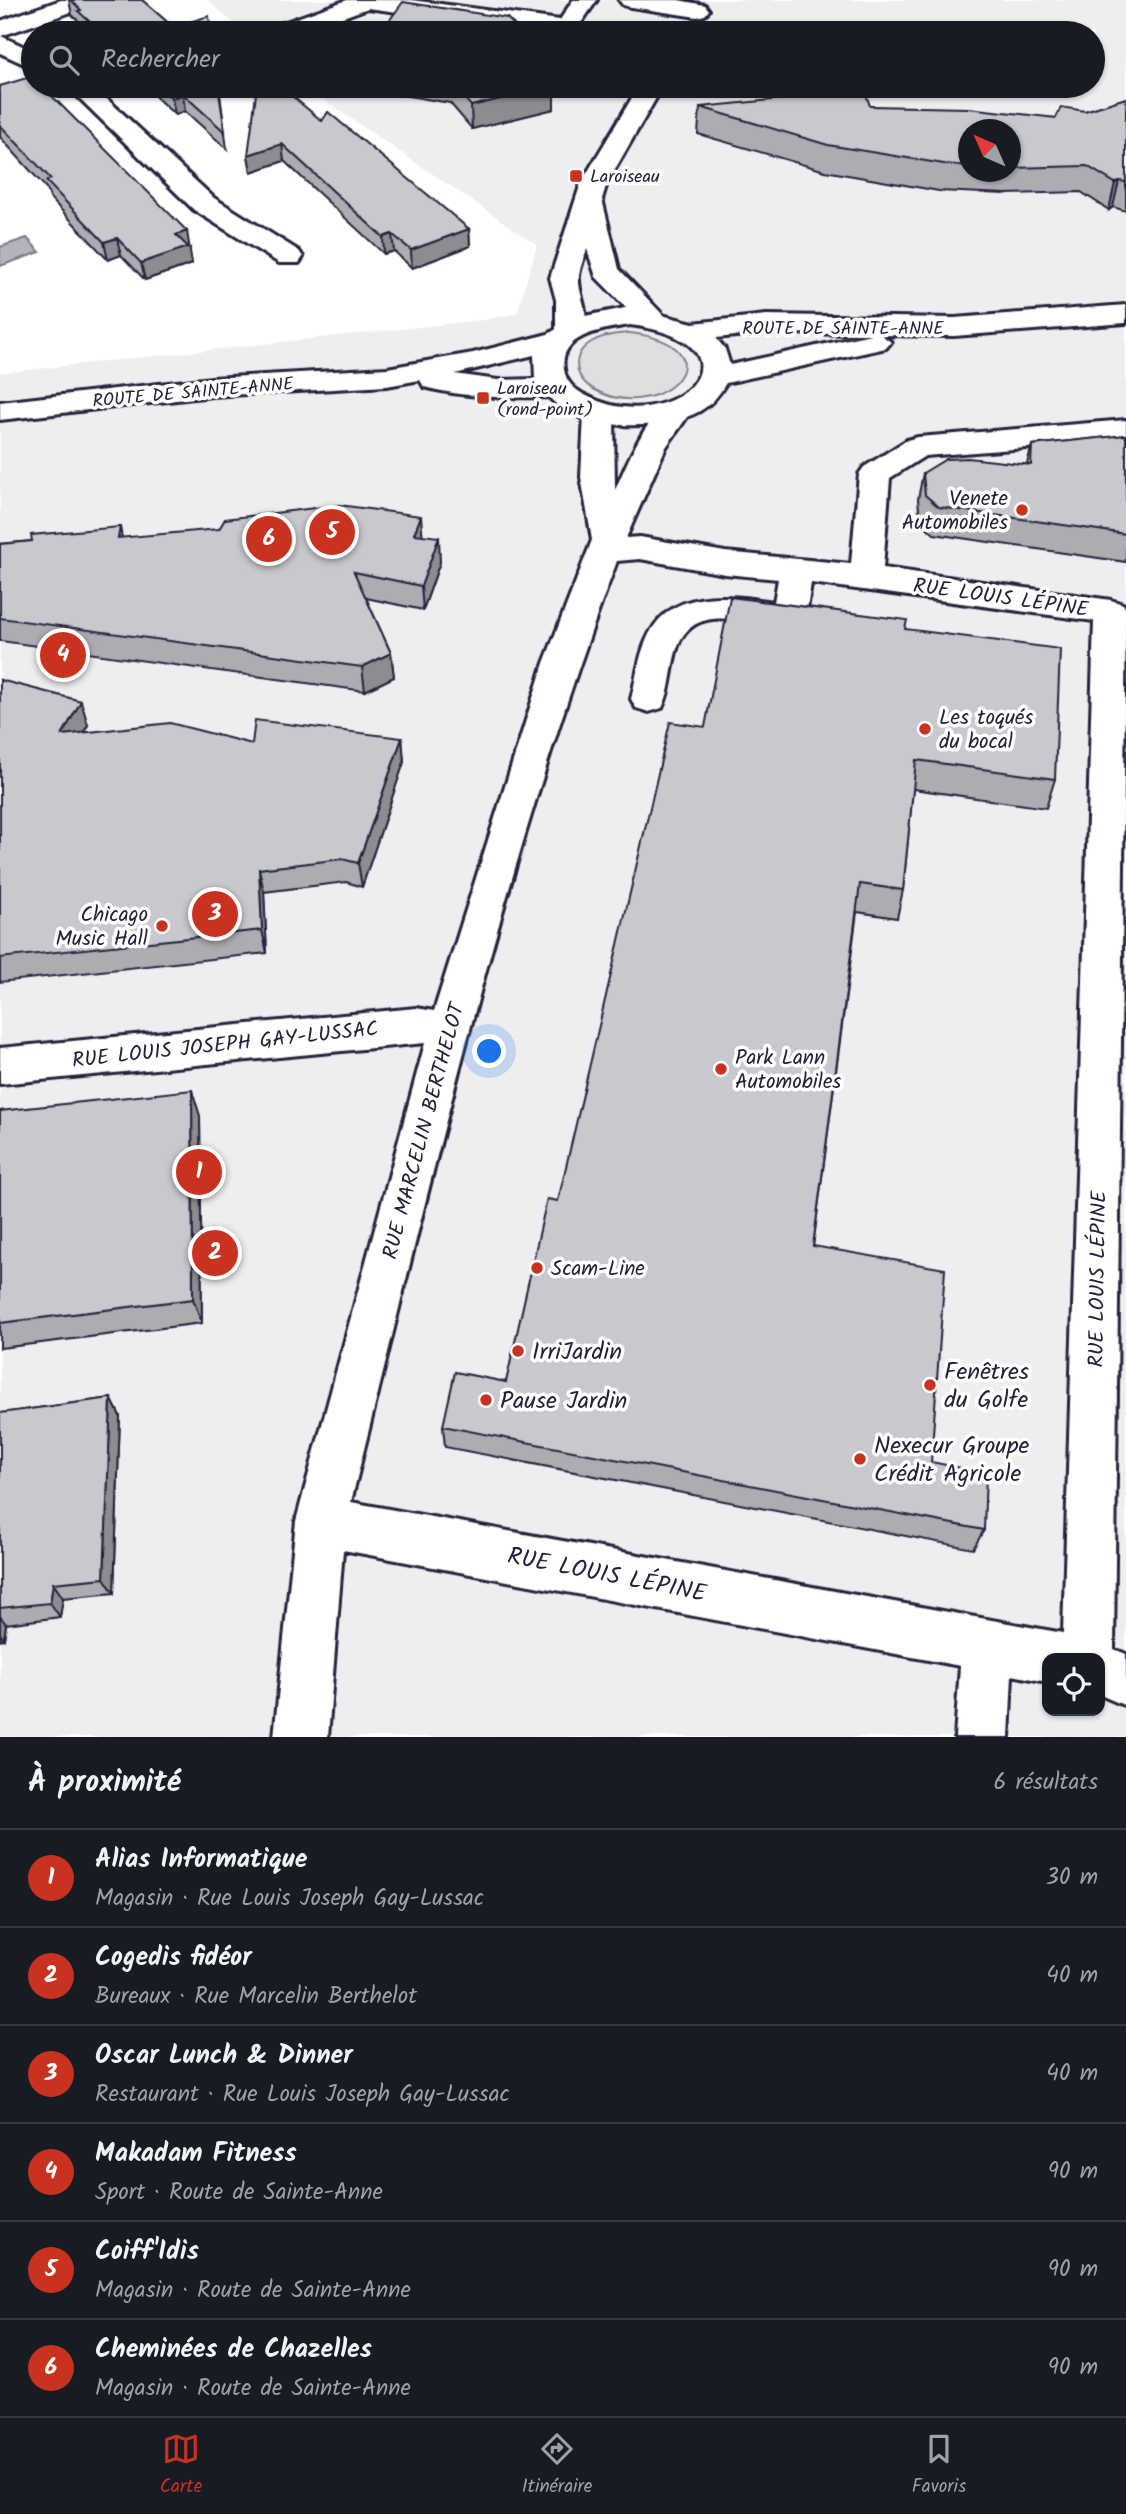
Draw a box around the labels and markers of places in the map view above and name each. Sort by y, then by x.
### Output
place label: Laroiseau [590,163,660,192]
marker: Laroiseau [568,168,584,184]
place label: Laroiseau (rond-point) [497,375,593,425]
marker: Laroiseau (rond-point) [475,390,491,406]
place label: Venete Automobiles [902,483,1009,540]
marker: Venete Automobiles [1014,502,1030,518]
pin: 5 [309,506,355,558]
pin: 6 [246,513,292,565]
pin: 4 [40,629,86,681]
place label: Les toqués du bocal [939,702,1033,759]
marker: Les toqués du bocal [917,721,933,737]
pin: 3 [192,888,238,940]
place label: Chicago Music Hall [55,899,148,956]
marker: Chicago Music Hall [154,918,170,934]
place label: Park Lann Automobiles [735,1042,841,1099]
marker: Park Lann Automobiles [713,1061,729,1077]
pin: 1 [176,1146,222,1198]
pin: 2 [192,1227,238,1279]
place label: Scam-Line [551,1253,645,1286]
marker: Scam-Line [529,1260,545,1276]
place label: IrriJardin [532,1333,622,1372]
marker: IrriJardin [510,1343,526,1359]
place label: Fenêtres du Golfe [944,1353,1029,1420]
marker: Fenêtres du Golfe [922,1377,938,1393]
place label: Pause Jardin [500,1382,627,1421]
marker: Pause Jardin [478,1392,494,1408]
place label: Nexecur Groupe Crédit Agricole [874,1427,1029,1494]
marker: Nexecur Groupe Crédit Agricole [852,1451,868,1467]

